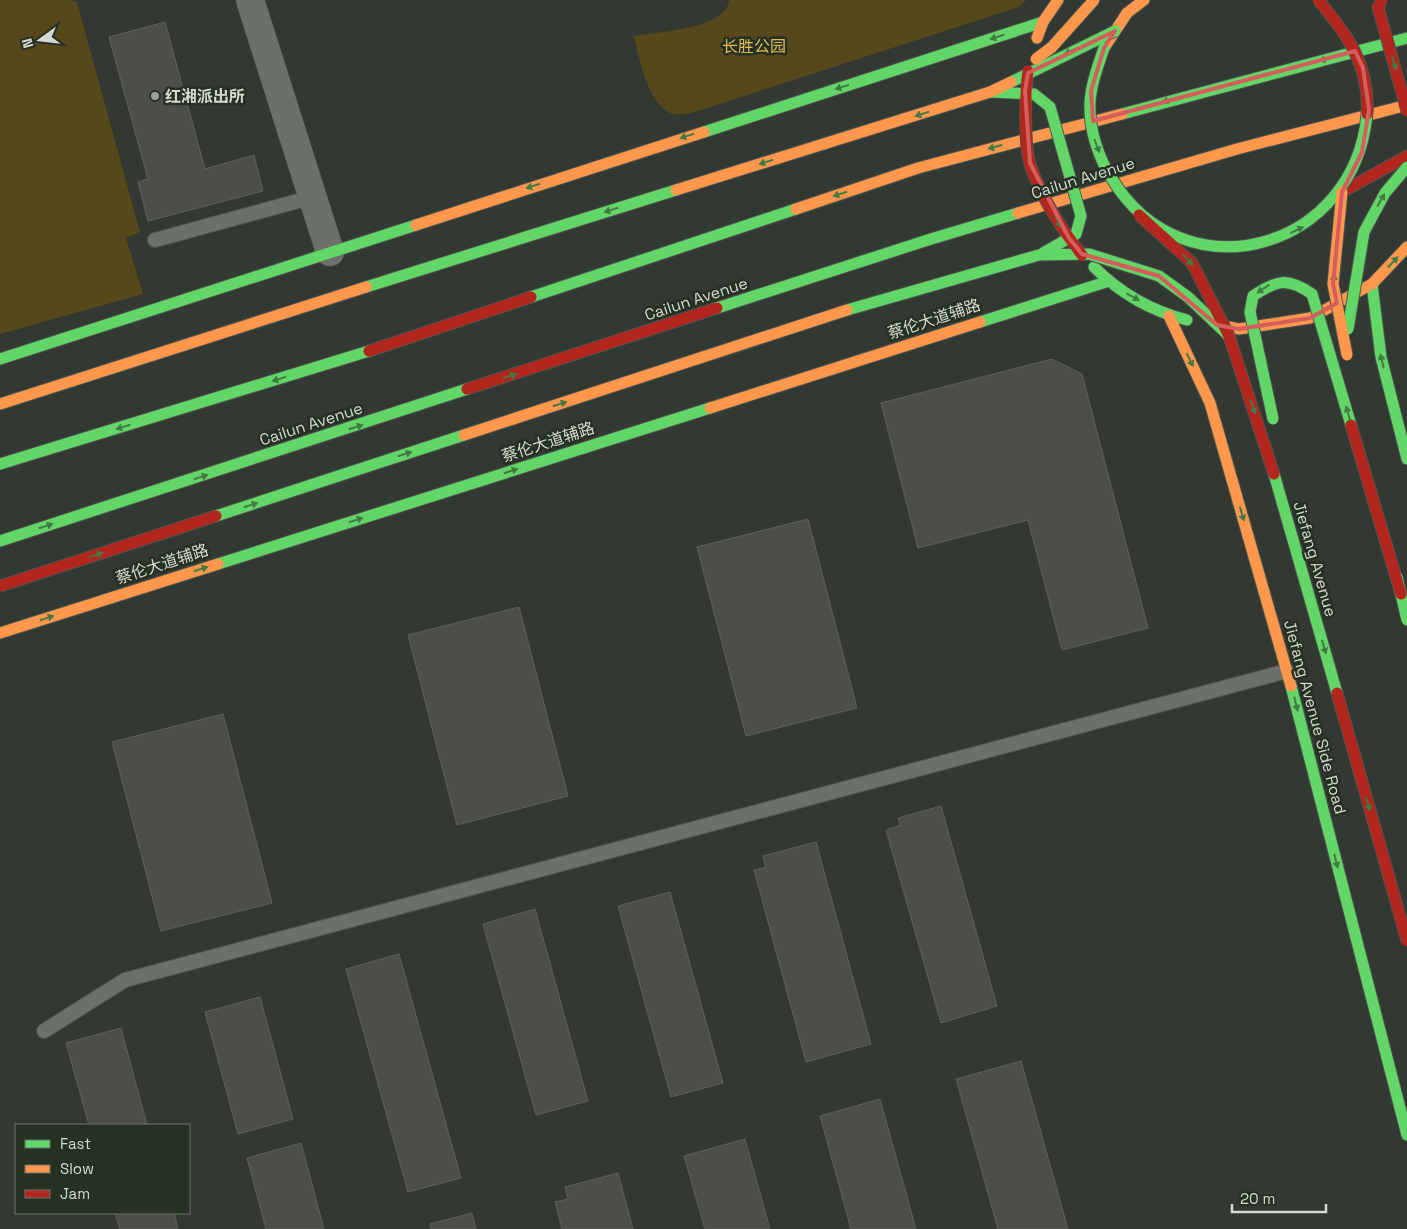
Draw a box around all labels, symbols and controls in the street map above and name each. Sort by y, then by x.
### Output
north arrow [15,15,65,65]
one-way arrow [989,33,1004,41]
text: N [18,36,37,50]
park label: 长胜公园 [722,36,786,57]
one-way arrow [1064,48,1078,56]
one-way arrow [1318,55,1334,63]
one-way arrow [1390,56,1398,71]
one-way arrow [834,83,849,91]
place label: 红湘派出所 [165,86,245,107]
marker: 红湘派出所 [149,90,161,102]
one-way arrow [1161,96,1176,104]
one-way arrow [914,110,929,118]
one-way arrow [680,133,695,141]
one-way arrow [1093,139,1101,154]
one-way arrow [987,143,1003,151]
street label: Cailun Avenue [1029,152,1137,204]
one-way arrow [759,158,774,166]
one-way arrow [525,183,540,191]
one-way arrow [832,191,847,198]
one-way arrow [1377,194,1386,207]
one-way arrow [604,207,619,214]
one-way arrow [1054,214,1062,229]
one-way arrow [1290,225,1304,233]
one-way arrow [1182,254,1194,266]
one-way arrow [1387,257,1399,269]
street label: Cailun Avenue [642,272,750,326]
one-way arrow [1330,273,1338,289]
one-way arrow [1256,284,1270,294]
one-way arrow [1126,292,1140,301]
street label: 蔡伦大道辅路 [885,294,983,344]
one-way arrow [1186,353,1194,367]
one-way arrow [1378,354,1386,369]
one-way arrow [503,372,518,380]
one-way arrow [271,376,286,384]
street label: Cailun Avenue [257,397,365,451]
one-way arrow [553,400,568,408]
one-way arrow [1250,400,1258,415]
one-way arrow [1343,406,1351,421]
street label: 蔡伦大道辅路 [499,417,597,467]
one-way arrow [348,422,363,430]
one-way arrow [116,423,131,431]
one-way arrow [398,450,413,458]
one-way arrow [504,466,519,474]
one-way arrow [194,472,209,480]
street label: Jiefang Avenue [1288,499,1342,619]
one-way arrow [244,501,259,509]
one-way arrow [1239,506,1247,521]
one-way arrow [349,515,364,523]
one-way arrow [39,522,54,530]
street label: 蔡伦大道辅路 [113,539,211,589]
one-way arrow [89,551,104,558]
one-way arrow [194,565,209,572]
one-way arrow [39,614,54,621]
street label: Jiefang Avenue Side Road [1279,618,1351,816]
one-way arrow [1320,640,1328,655]
one-way arrow [1292,696,1300,711]
one-way arrow [1364,796,1372,811]
one-way arrow [1332,854,1340,869]
legend [15,1124,190,1214]
text: Fast [60,1134,91,1153]
text: Slow [60,1159,94,1178]
scale bar [1232,1182,1326,1214]
text: Jam [60,1184,90,1203]
text: 20 m [1240,1189,1275,1208]

